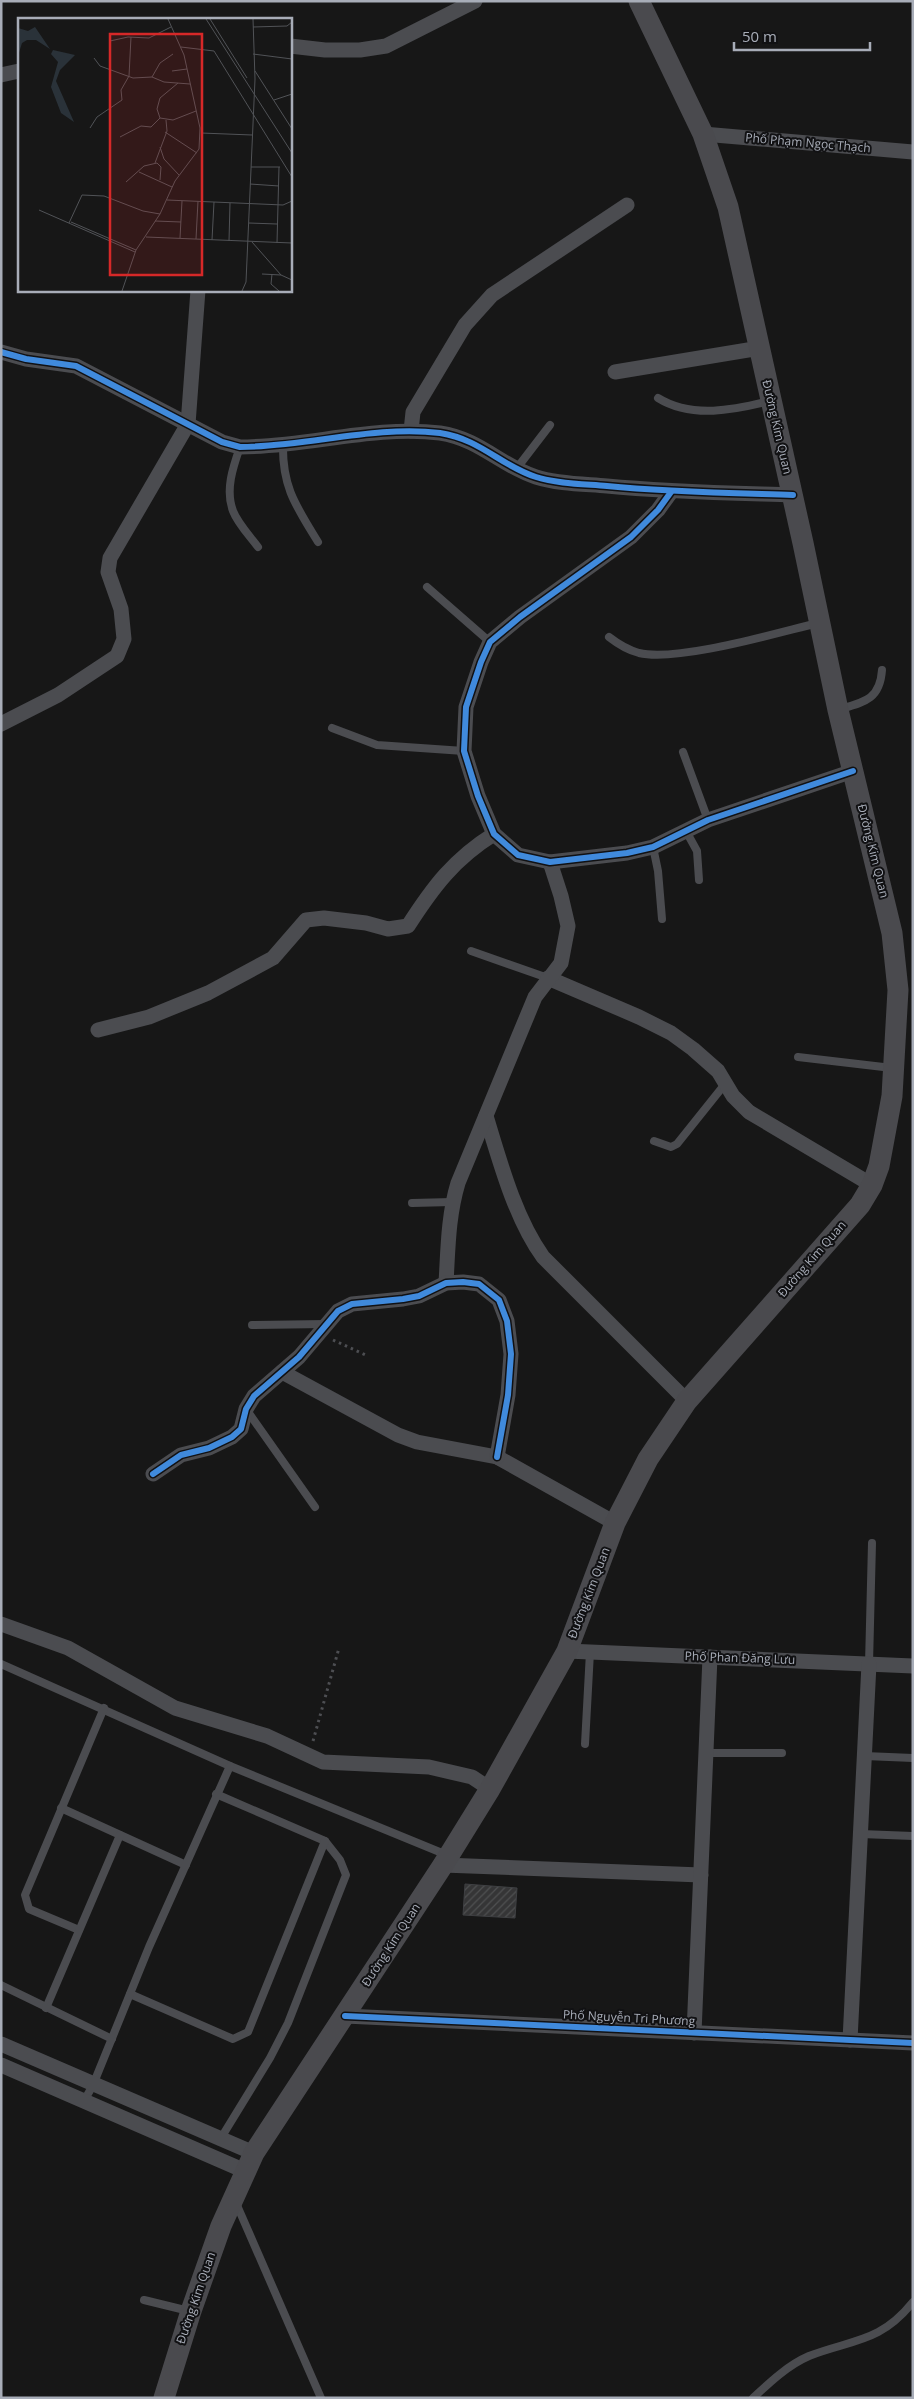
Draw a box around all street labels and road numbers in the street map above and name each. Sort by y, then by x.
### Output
street label: Phố Phạm Ngọc Thạch [745,129,871,156]
street label: Đường Kim Quan [758,378,797,476]
street label: Đường Kim Quan [854,802,893,900]
street label: Đường Kim Quan [774,1217,850,1301]
street label: Đường Kim Quan [563,1545,614,1641]
street label: Phố Phan Đăng Lưu [684,1647,796,1668]
street label: Đường Kim Quan [357,1900,424,1990]
street label: Phố Nguyễn Tri Phương [562,2006,696,2029]
street label: Đường Kim Quan [172,2250,219,2346]

